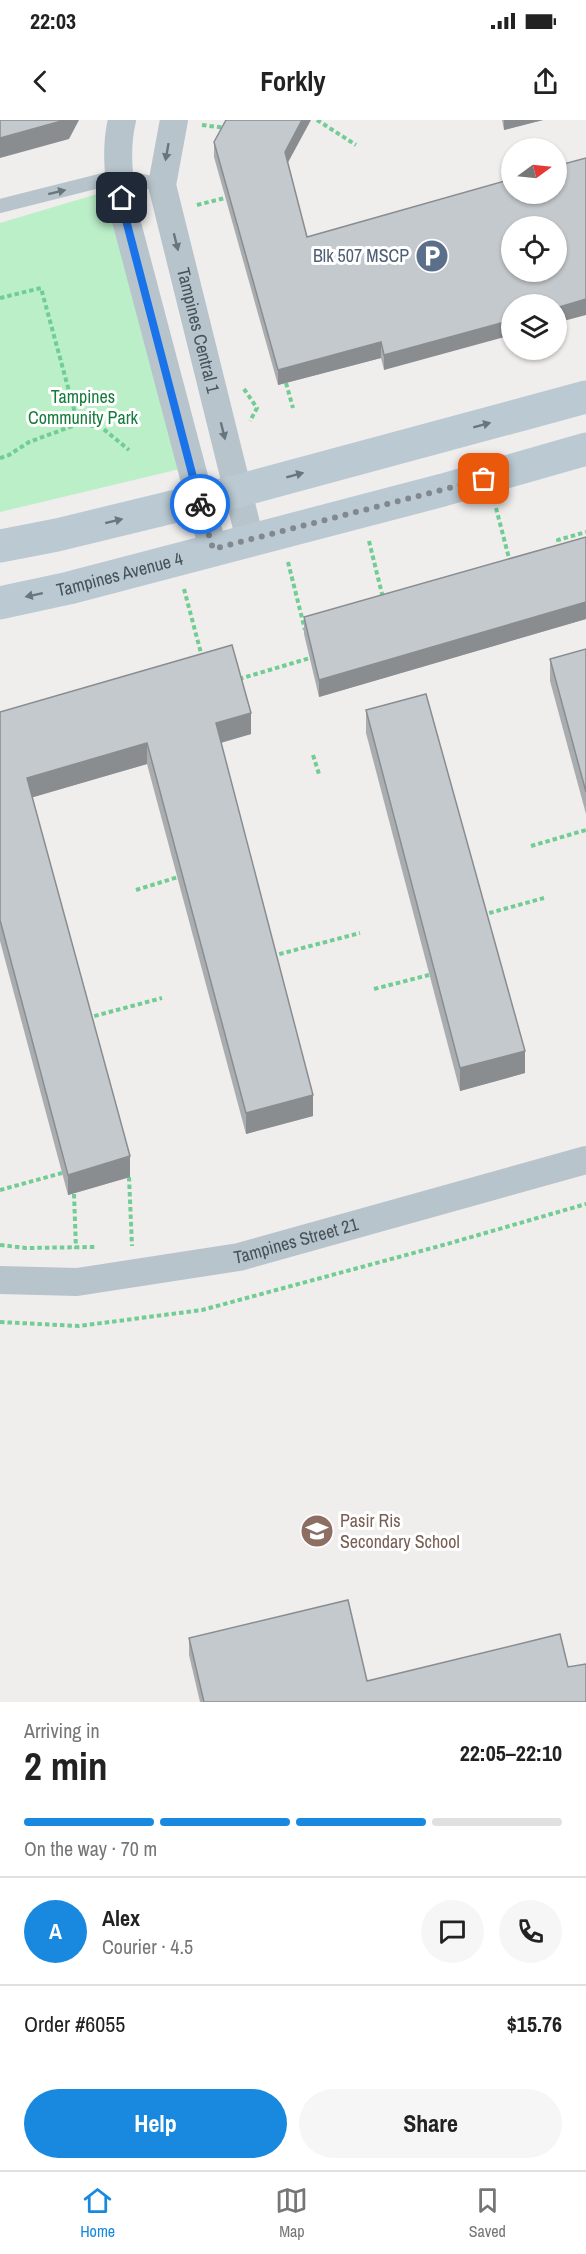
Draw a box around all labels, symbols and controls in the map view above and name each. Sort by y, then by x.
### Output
text: 22:03 [30,6,76,36]
text: Forkly [260,63,326,99]
icon: back [24,65,57,98]
icon: share [529,65,562,98]
north arrow [501,138,567,204]
map controls [501,138,567,360]
one-way arrow [162,143,171,162]
pin [96,172,147,223]
icon: home [105,181,138,214]
one-way arrow [48,187,66,196]
button: locate [501,216,567,282]
one-way arrow [171,232,181,251]
parking icon: Blk 507 MSCP [414,238,450,274]
place label: Blk 507 MSCP [313,243,409,268]
street label: Tampines Central 1 [171,265,226,396]
button: layers [501,294,567,360]
park label: Tampines Community Park [28,384,139,430]
one-way arrow [472,420,491,430]
one-way arrow [219,421,229,440]
pin [458,453,509,504]
icon: bag [467,462,500,495]
one-way arrow [285,470,304,480]
courier [170,474,230,534]
icon: bike [184,488,217,521]
one-way arrow [105,516,123,525]
street label: Tampines Avenue 4 [54,546,186,602]
one-way arrow [25,591,43,601]
street label: Tampines Street 21 [232,1211,362,1270]
place label: Pasir Ris Secondary School [340,1508,460,1554]
school or university icon: Pasir Ris Secondary School [299,1513,335,1549]
text: Arriving in [24,1717,100,1744]
text: 22:05–22:10 [460,1738,562,1768]
text: 2 min [24,1740,108,1792]
text: On the way · 70 m [24,1835,157,1862]
button: chat [421,1900,484,1963]
button: phone [499,1900,562,1963]
text: Alex [102,1903,140,1933]
text: A [49,1916,62,1946]
text: Courier · 4.5 [102,1933,193,1960]
text: Order #6055 [24,2009,125,2039]
text: $15.76 [507,2009,562,2039]
button: Help [24,2089,287,2158]
button: Share [299,2089,562,2158]
tab: Home [80,2184,115,2242]
tab: Map [275,2184,308,2242]
tab: Saved [469,2184,506,2242]

